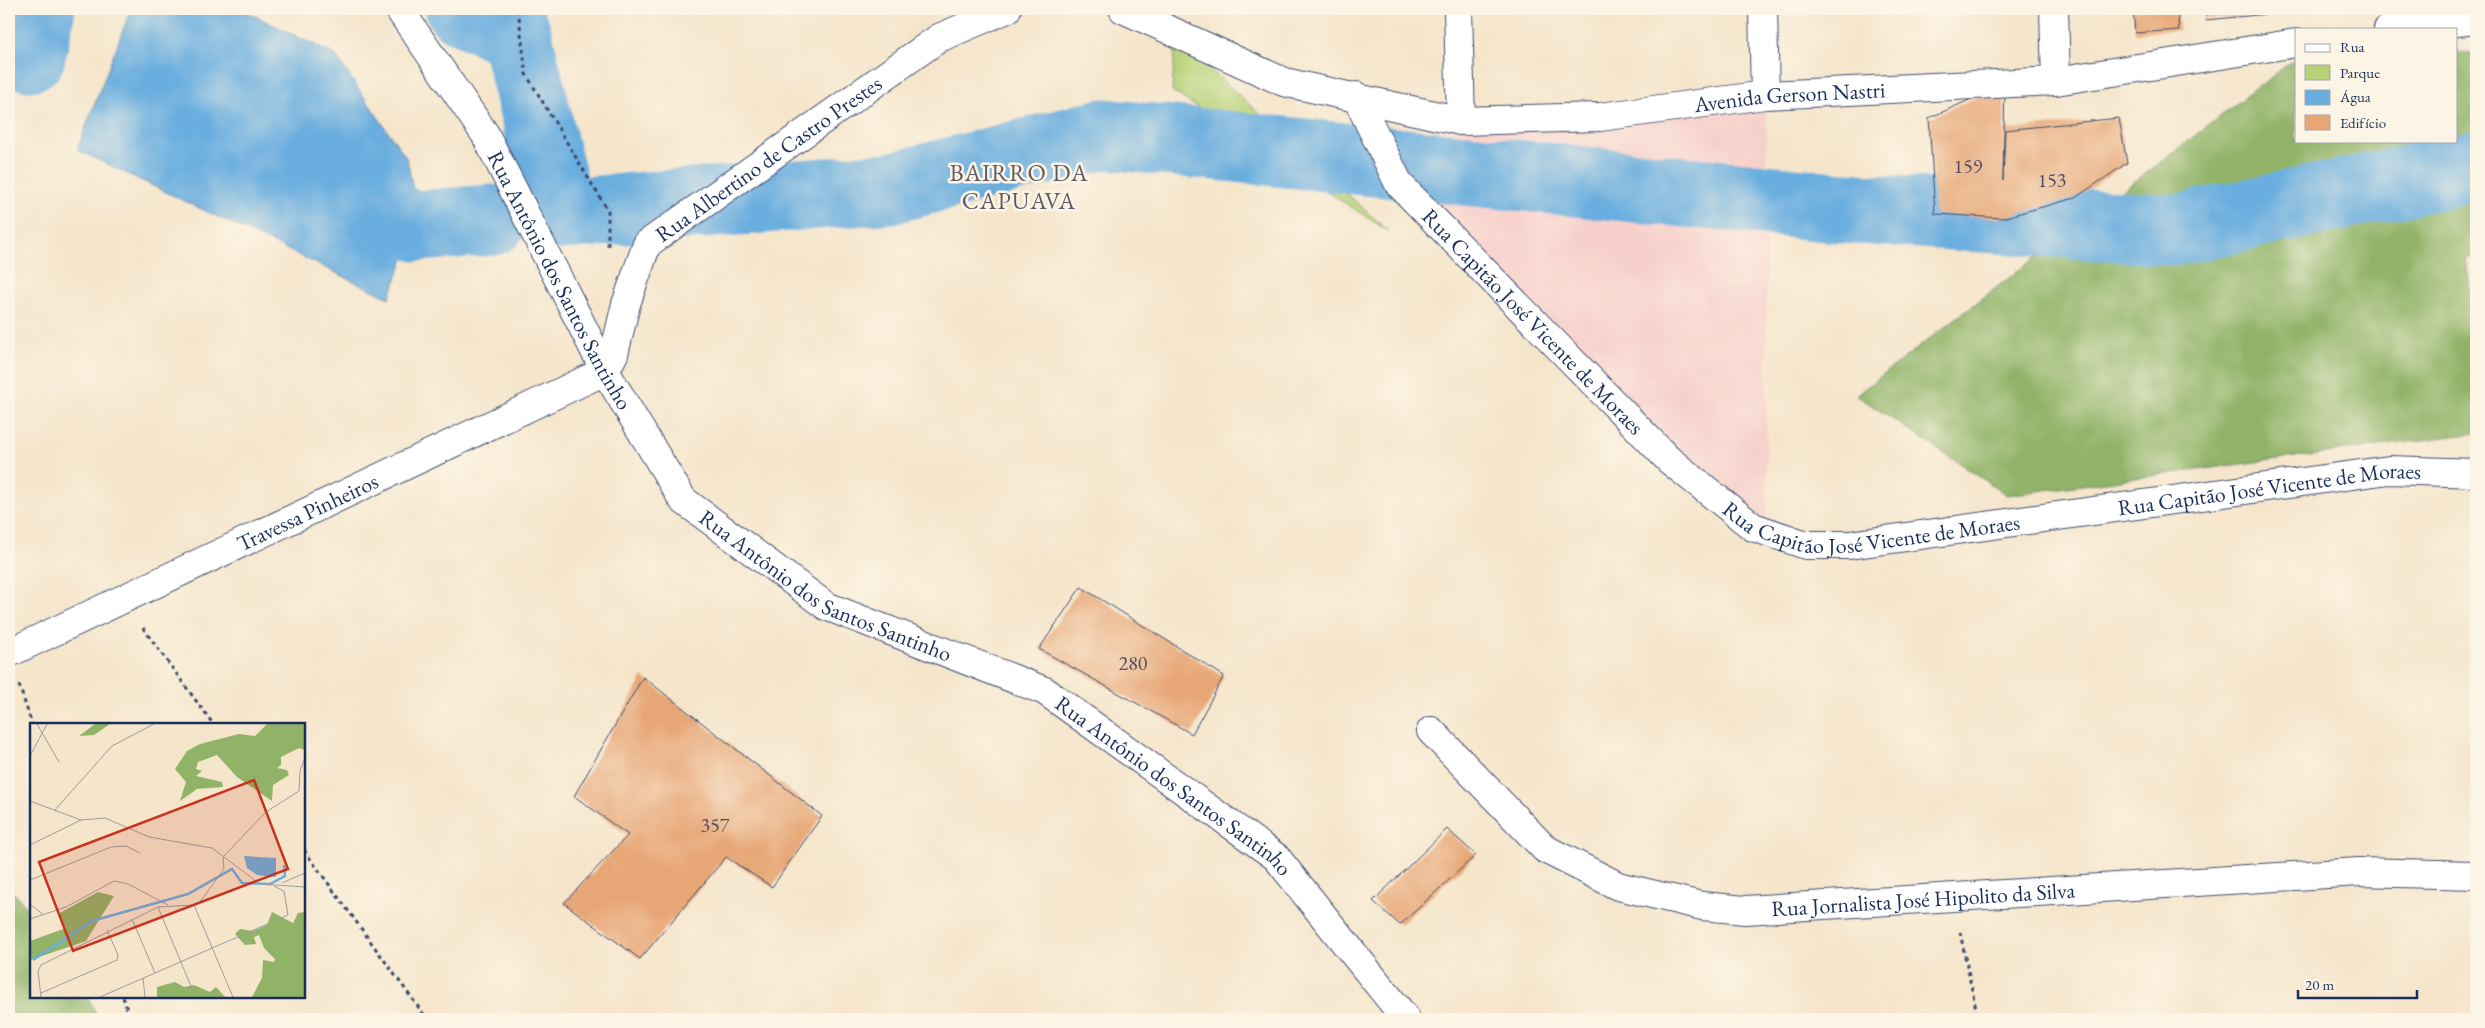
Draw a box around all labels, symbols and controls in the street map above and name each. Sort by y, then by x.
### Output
legend [2295,28,2458,142]
text: Rua [2340,37,2365,56]
text: Parque [2340,63,2380,82]
street label: Rua Albertino de Castro Prestes [650,69,887,249]
street label: Avenida Gerson Nastri [1691,75,1886,119]
text: Água [2339,87,2371,106]
text: Edifício [2340,113,2386,132]
street label: Rua Antônio dos Santos Santinho [481,146,639,415]
house number: 159 [1954,153,1983,179]
district label: BAIRRO DA CAPUAVA [949,157,1089,216]
house number: 153 [2038,167,2066,193]
street label: Rua Capitão José Vicente de Moraes [1416,202,1650,441]
street label: Rua Capitão José Vicente de Moraes [2116,456,2422,522]
street label: Travessa Pinheiros [232,466,383,558]
street label: Rua Capitão José Vicente de Moraes [1717,495,2022,560]
street label: Rua Antônio dos Santos Santinho [693,503,956,668]
house number: 280 [1119,650,1148,676]
street label: Rua Antônio dos Santos Santinho [1049,689,1299,882]
inset map [30,723,305,998]
house number: 357 [701,812,730,838]
street label: Rua Jornalista José Hipolito da Silva [1770,876,2076,923]
scale bar [2298,968,2416,1000]
text: 20 m [2305,975,2334,994]

